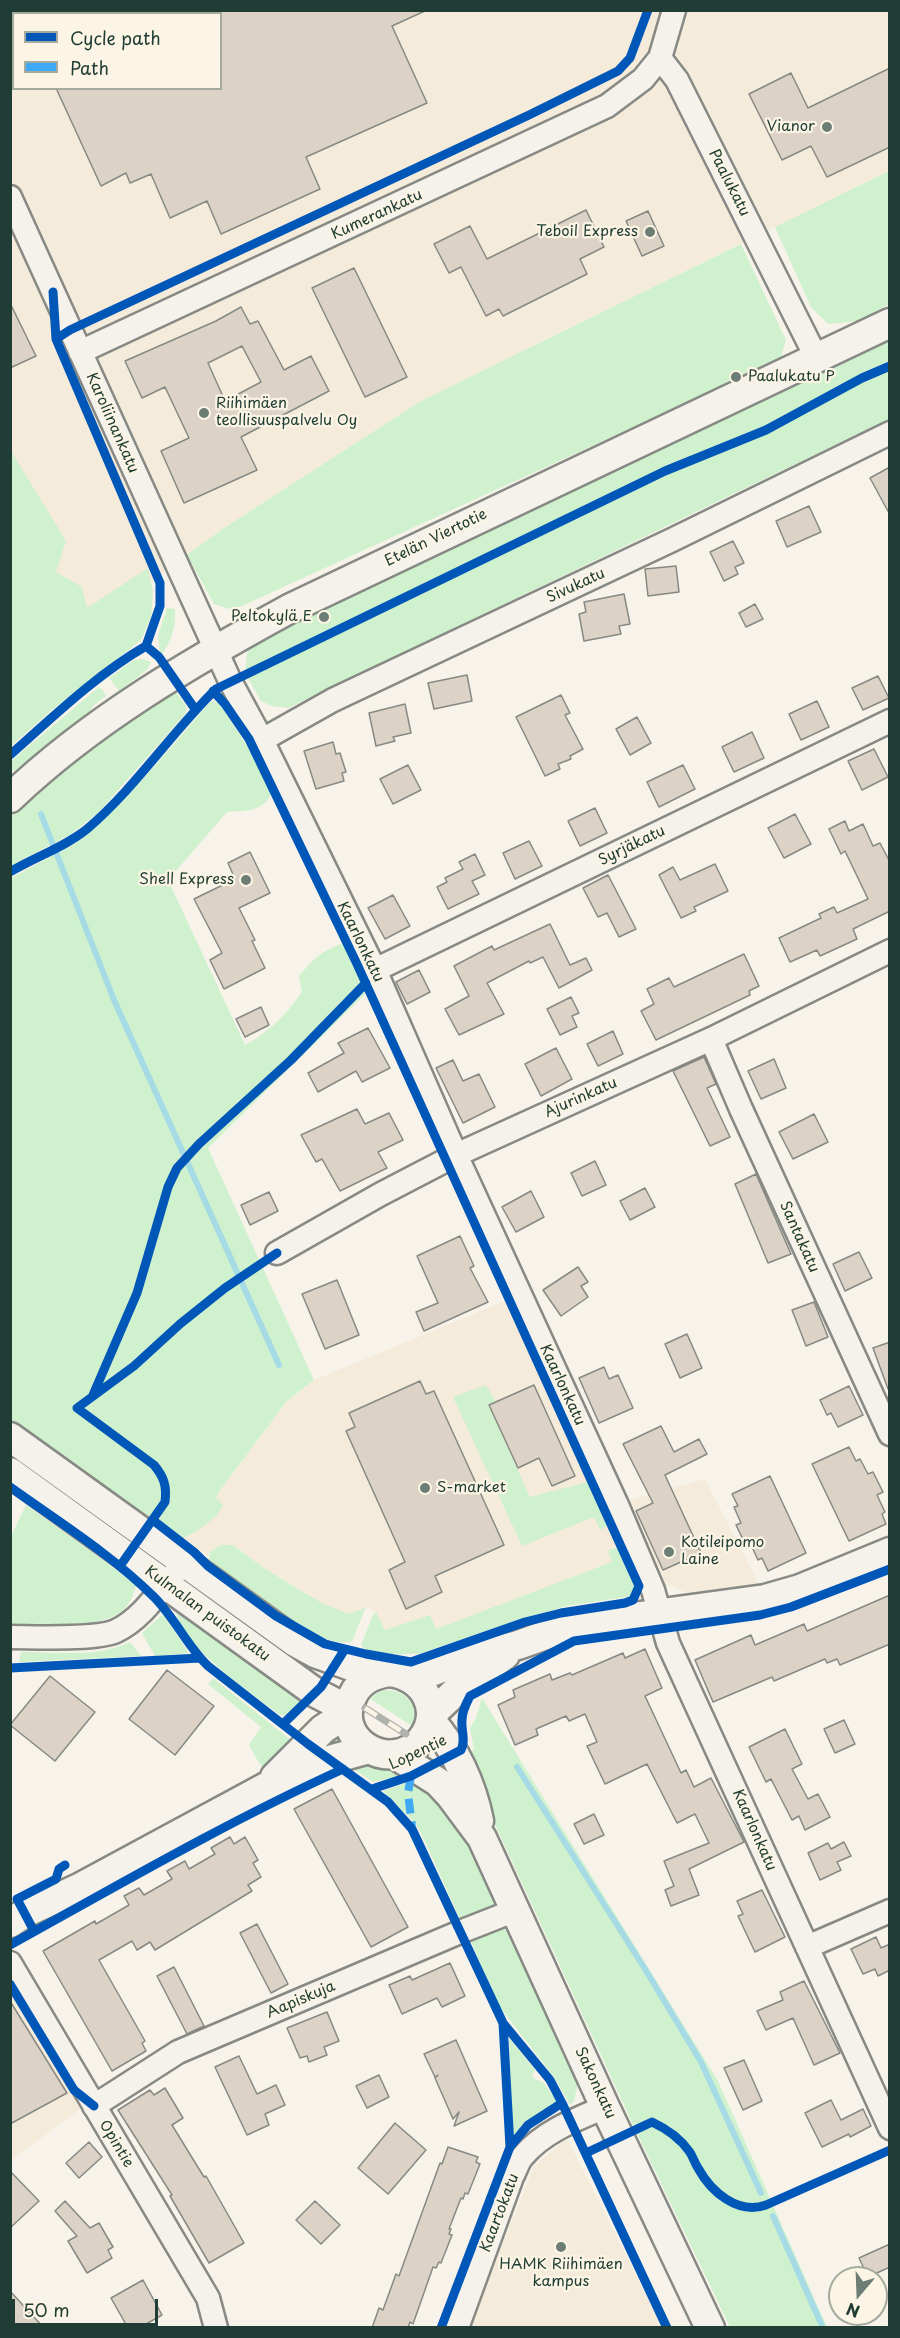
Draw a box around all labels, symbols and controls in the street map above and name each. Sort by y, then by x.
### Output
legend [12,12,222,90]
text: Cycle path [70,24,161,51]
text: Path [70,54,109,81]
place label: Vianor [767,118,815,136]
marker: Vianor [820,120,834,134]
street label: Paalukatu [704,147,754,219]
street label: Kumerankatu [328,186,426,244]
place label: Teboil Express [536,223,638,241]
marker: Teboil Express [643,225,657,239]
place label: Paalukatu P [748,368,835,386]
street label: Karoliinankatu [82,370,142,476]
marker: Paalukatu P [729,370,743,384]
place label: Riihimäen teollisuuspalvelu Oy [216,395,357,430]
marker: Riihimäen teollisuuspalvelu Oy [197,406,211,420]
street label: Etelän Viertotie [382,505,490,571]
street label: Sivukatu [544,565,608,607]
place label: Peltokylä E [231,608,312,626]
marker: Peltokylä E [317,610,331,624]
street label: Syrjäkatu [596,822,668,870]
place label: Shell Express [139,871,234,889]
marker: Shell Express [239,873,253,887]
street label: Kaarlonkatu [333,899,387,985]
street label: Ajurinkatu [542,1074,620,1122]
street label: Santakatu [775,1199,823,1275]
street label: Kaarlonkatu [535,1342,589,1428]
place label: S-market [437,1479,506,1497]
marker: S-market [418,1481,432,1495]
place label: Kotileipomo Laine [681,1534,764,1569]
marker: Kotileipomo Laine [662,1545,676,1559]
street label: Kulmalan puistokatu [141,1562,273,1666]
street label: Lopentie [386,1732,450,1774]
street label: Kaarlonkatu [728,1786,780,1874]
street label: Aapiskuja [264,1977,338,2023]
street label: Sakonkatu [571,2044,619,2122]
street label: Opintie [95,2117,137,2171]
street label: Kaartokatu [477,2171,523,2255]
marker: HAMK Riihimäen kampus [554,2240,568,2254]
place label: HAMK Riihimäen kampus [499,2256,623,2291]
north arrow [828,2266,888,2326]
scale bar [15,2287,160,2325]
text: 50 m [23,2296,70,2323]
text: N [843,2298,863,2325]

